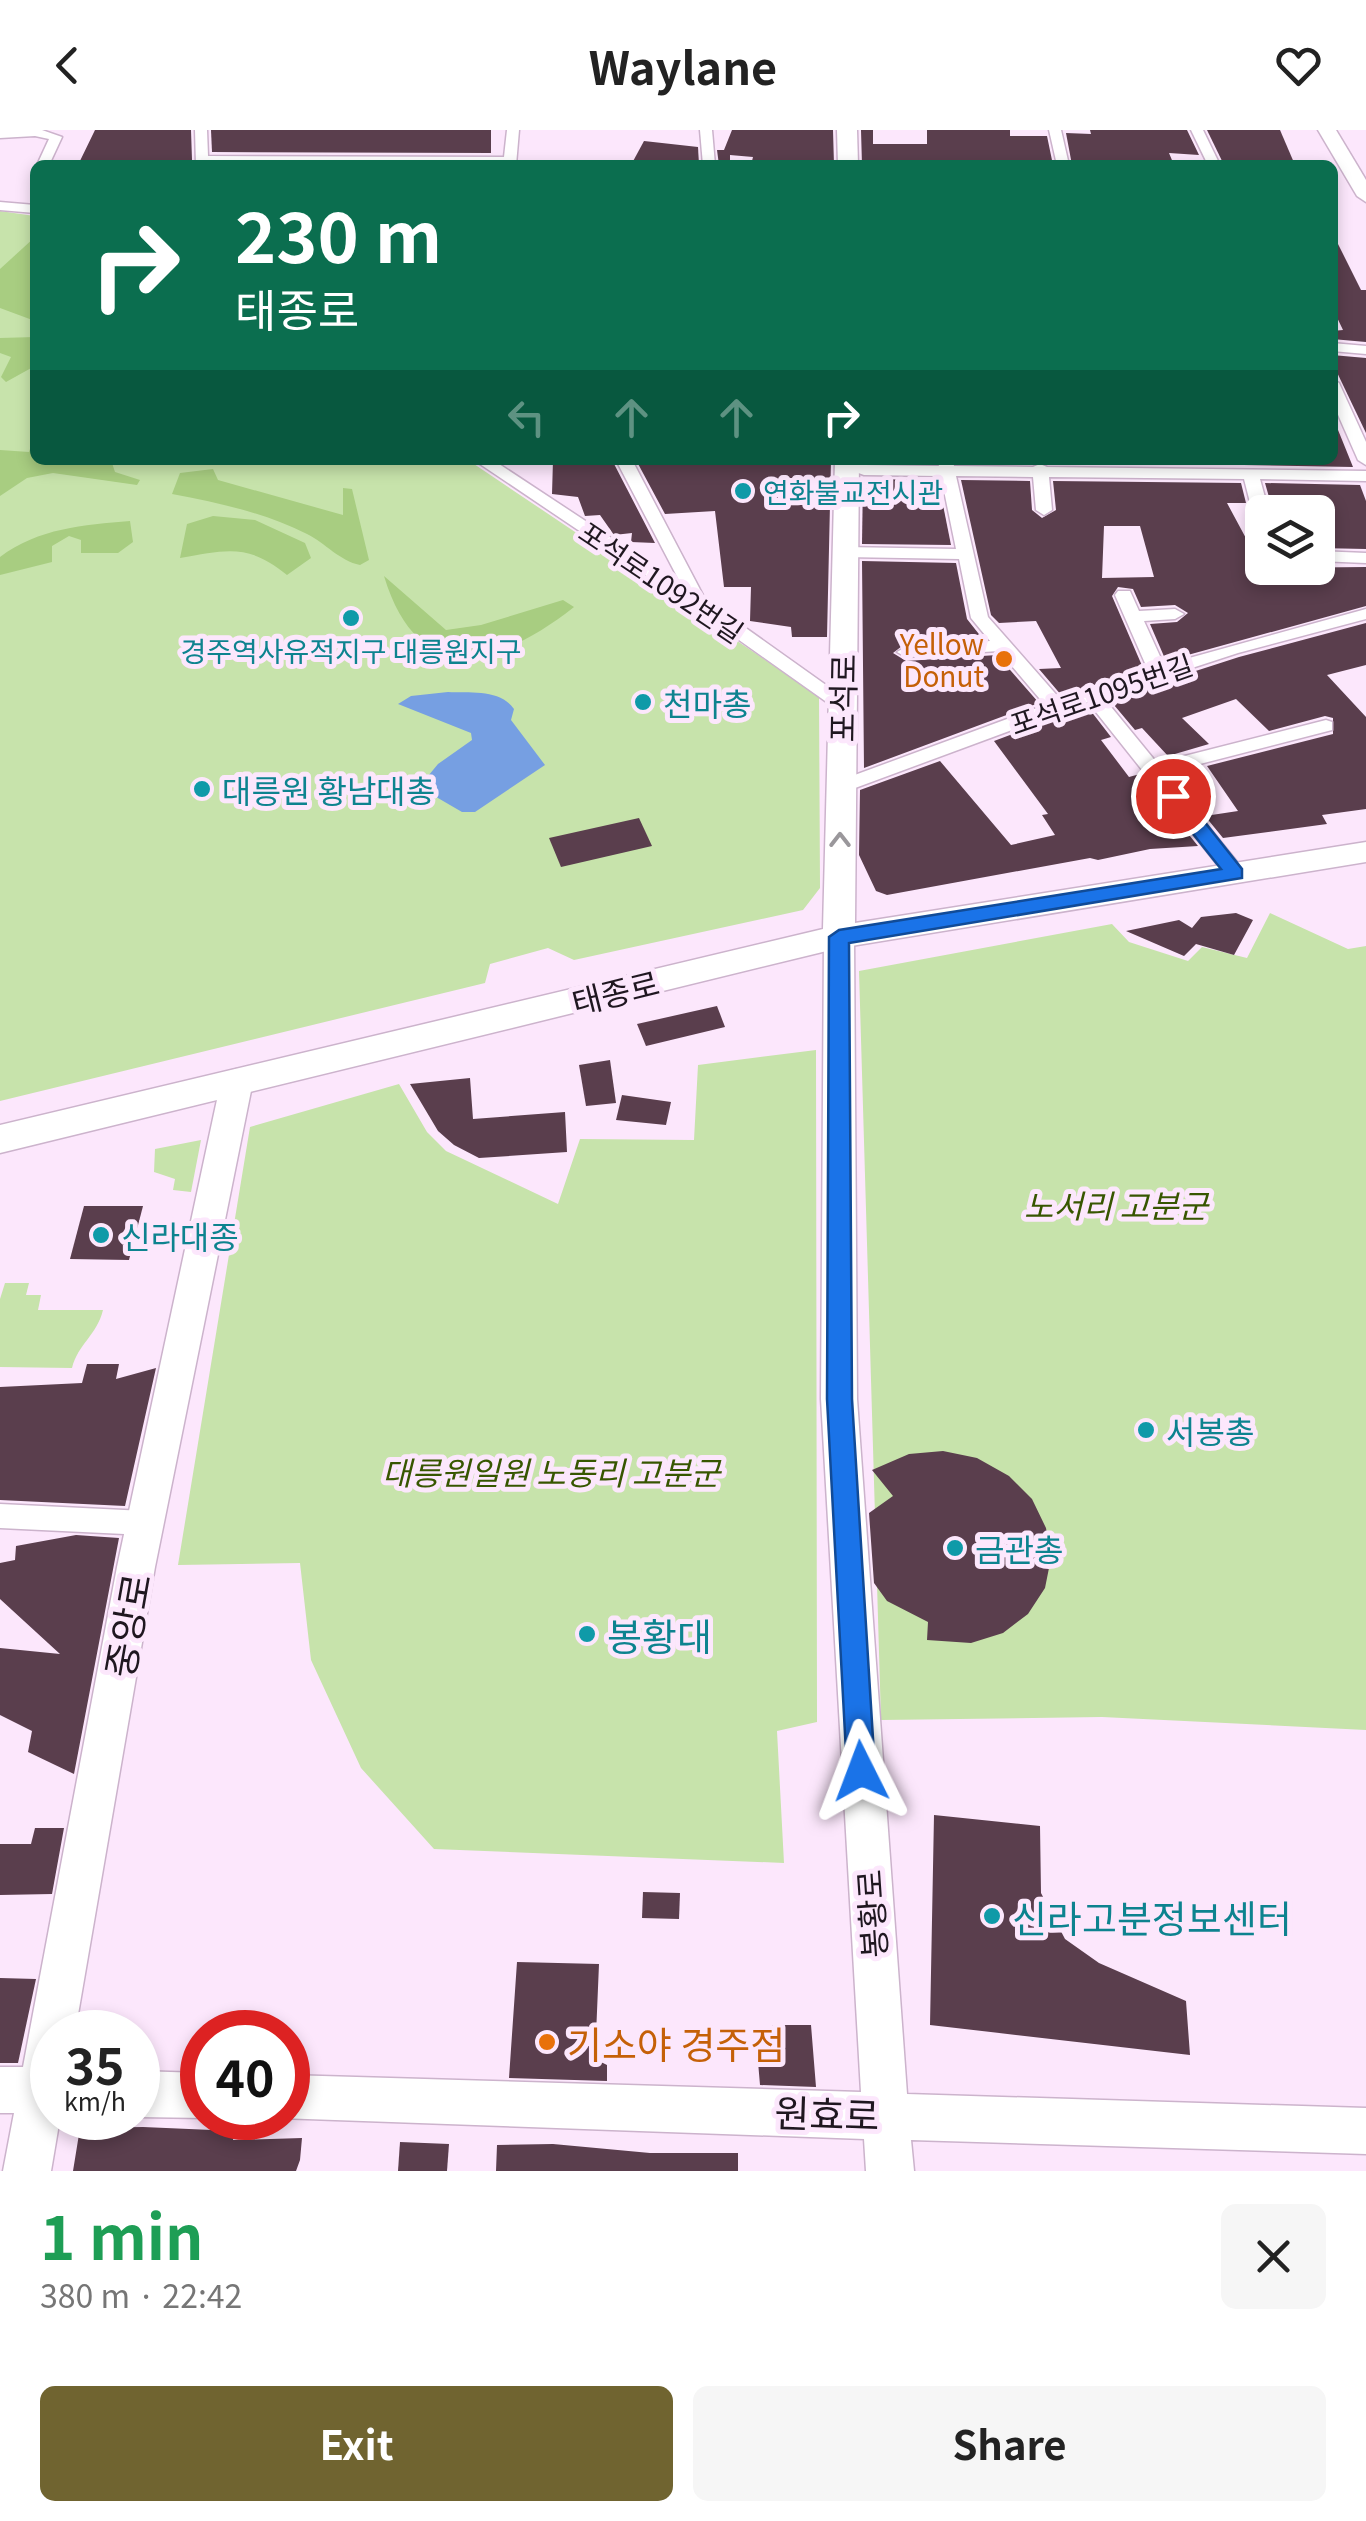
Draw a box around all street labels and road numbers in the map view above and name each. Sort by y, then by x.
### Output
street label: 포석로1092번길 [572,511,752,651]
street label: 포석로1095번길 [1004,643,1198,743]
street label: 포석로 [817,653,865,743]
street label: 태종로 [567,958,663,1024]
street label: 중앙로 [90,1569,162,1681]
street label: 봉황로 [844,1868,896,1960]
street label: 원효로 [774,2083,880,2141]

